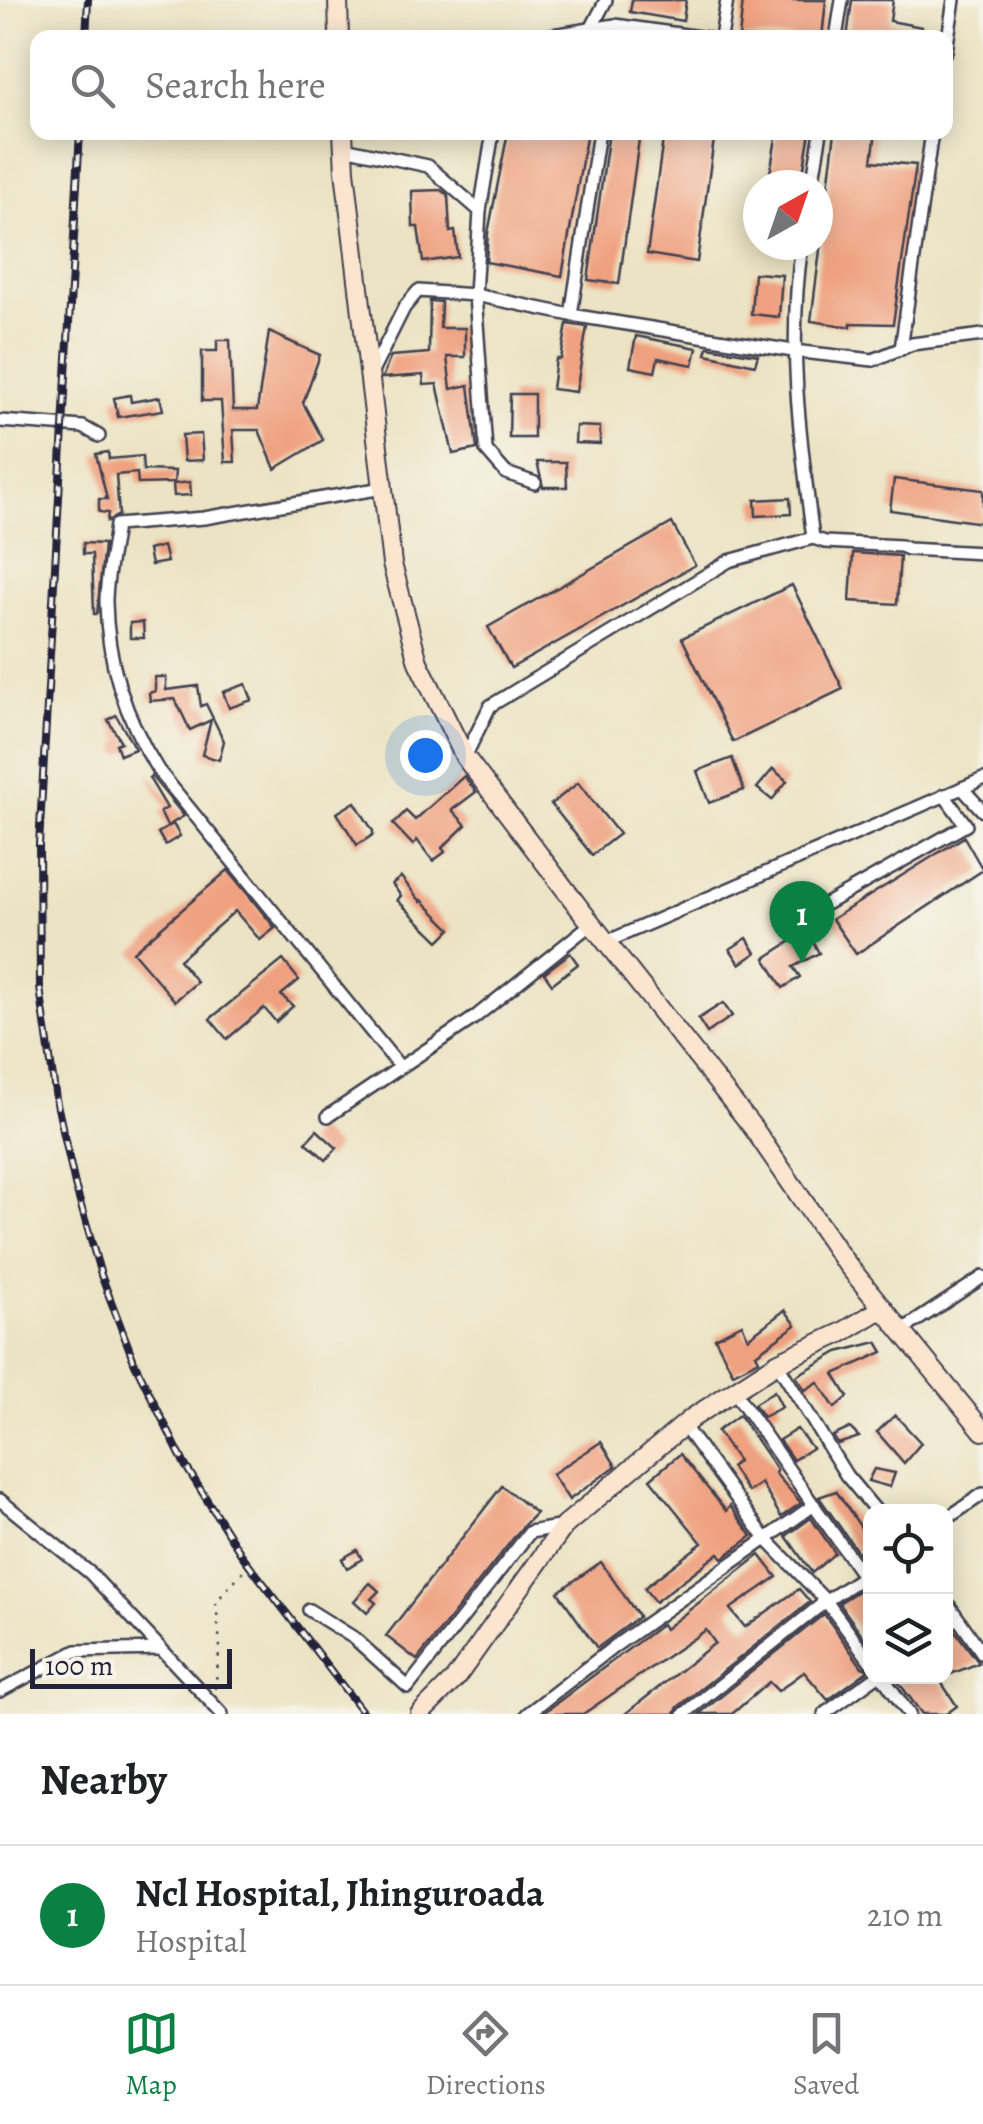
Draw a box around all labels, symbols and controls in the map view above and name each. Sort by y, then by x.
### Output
search box [30,30,953,140]
icon: search [65,58,120,113]
text: Search here [145,59,326,111]
north arrow [743,170,833,260]
your location [400,730,451,781]
pin: 1 [770,880,834,963]
map controls [863,1504,953,1684]
button: locate [863,1504,953,1594]
button: layers [863,1594,953,1684]
scale bar [30,1644,232,1688]
text: 100 m [45,1647,113,1685]
text: Nearby [40,1751,167,1808]
text: Ncl Hospital, Jhinguroada [135,1867,544,1919]
text: 1 [67,1893,78,1937]
text: 210 m [867,1893,943,1937]
text: Hospital [135,1919,247,1963]
tab: Map [124,2006,179,2104]
tab: Directions [426,2006,546,2104]
tab: Saved [793,2006,859,2104]

